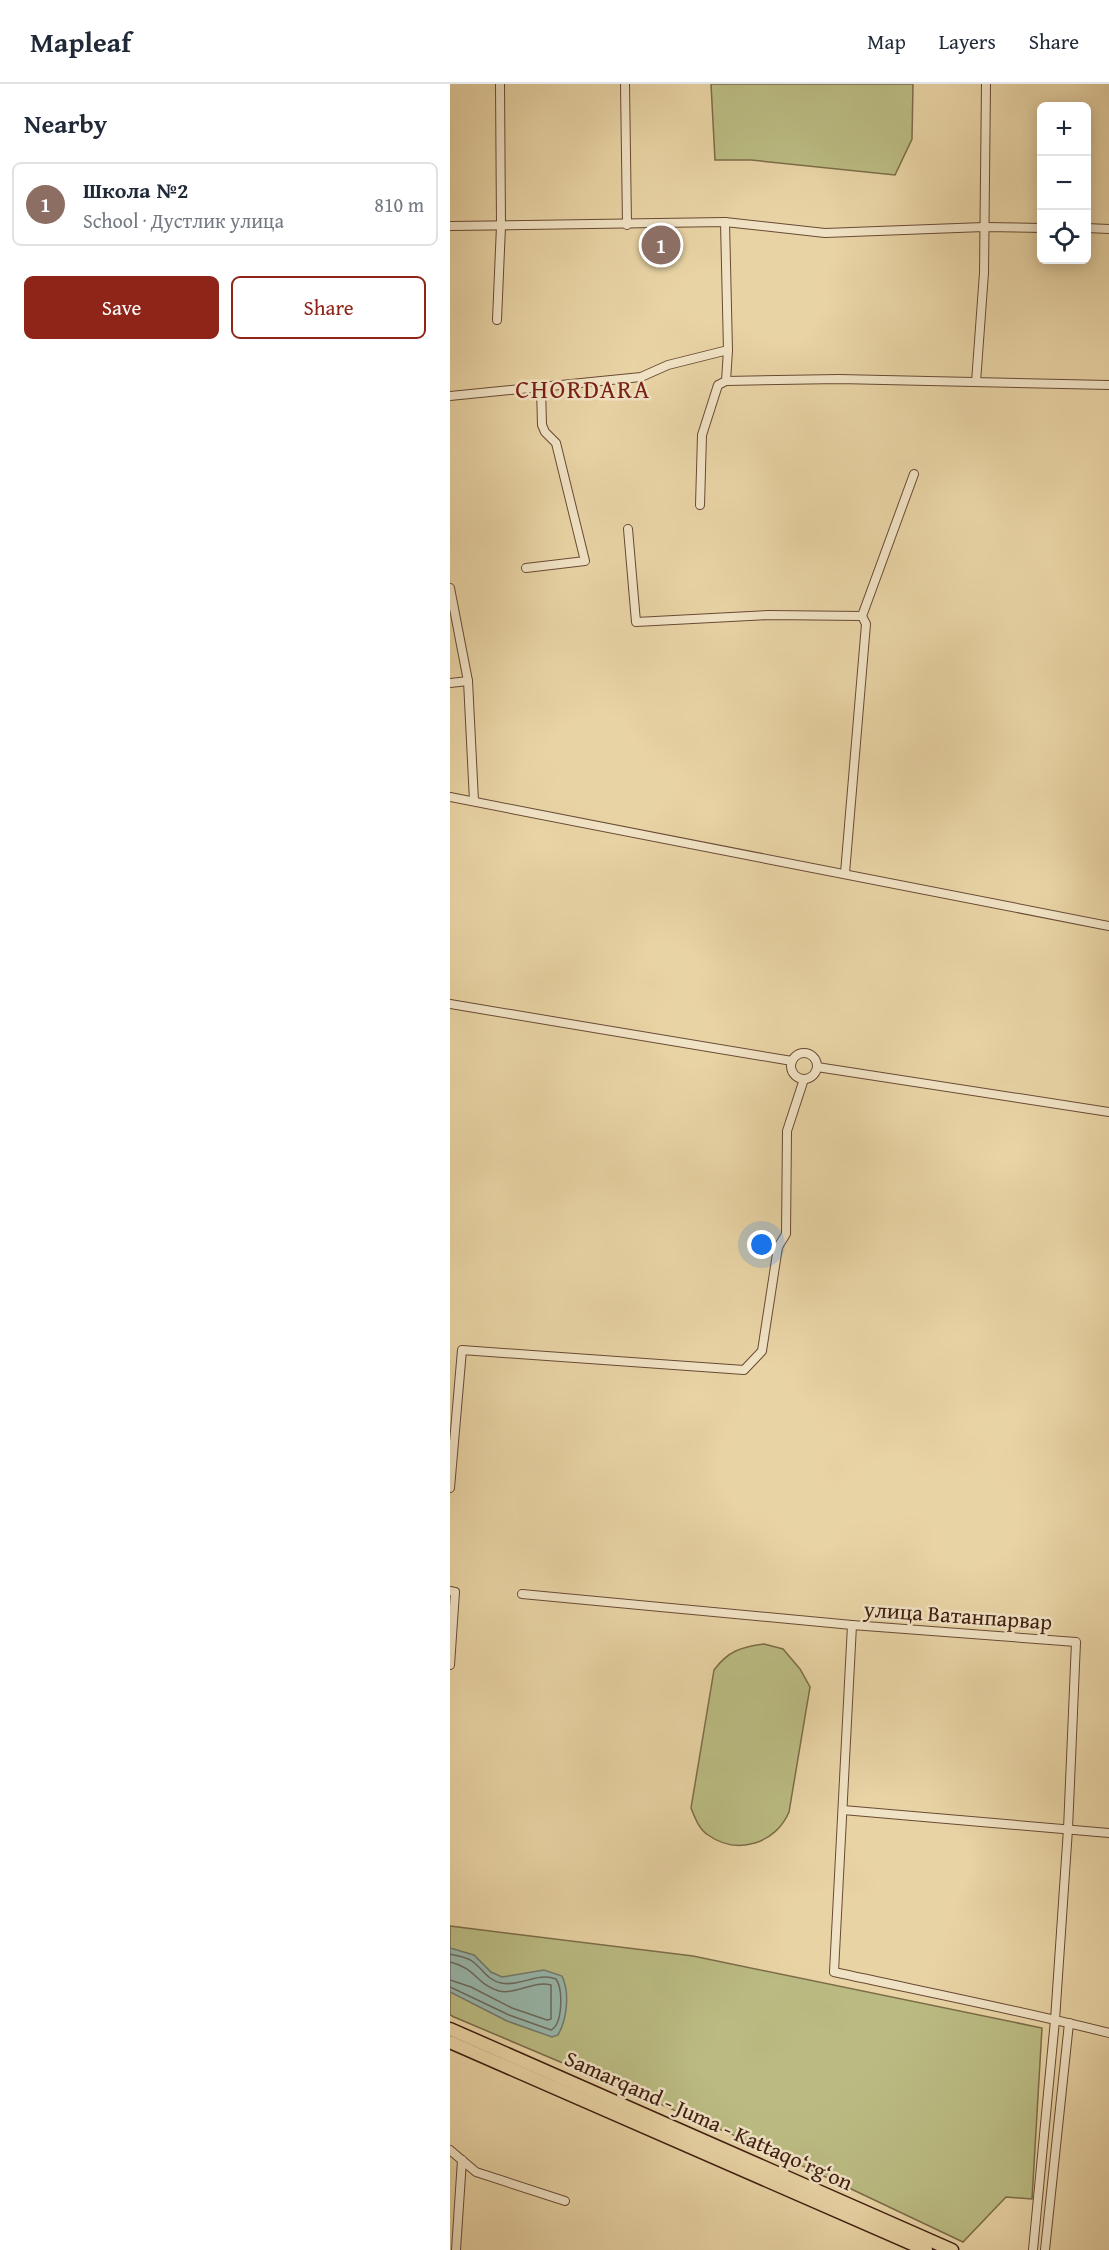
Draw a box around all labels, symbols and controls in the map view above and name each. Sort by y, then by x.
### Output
text: Mapleaf [30,21,131,62]
text: Map [867,26,906,57]
text: Layers [939,26,996,57]
text: Share [1029,26,1079,57]
map controls [1037,102,1091,264]
button: + [1037,102,1091,156]
text: Nearby [24,104,107,143]
button: − [1037,156,1091,210]
text: Школа №2 [83,174,188,206]
text: 1 [40,190,51,219]
text: 810 m [374,190,424,219]
text: School · Дустлик улица [83,206,284,235]
button: locate [1037,210,1091,264]
pin: 1 [642,222,680,268]
button: Save [24,276,219,339]
button: Share [231,276,426,339]
district label: CHORDARA [515,369,651,408]
your location [747,1230,776,1259]
street label: улица Ватанпарвар [862,1592,1053,1638]
street label: Samarqand - Juma - Kattaqo‘rg‘on [560,2042,859,2198]

